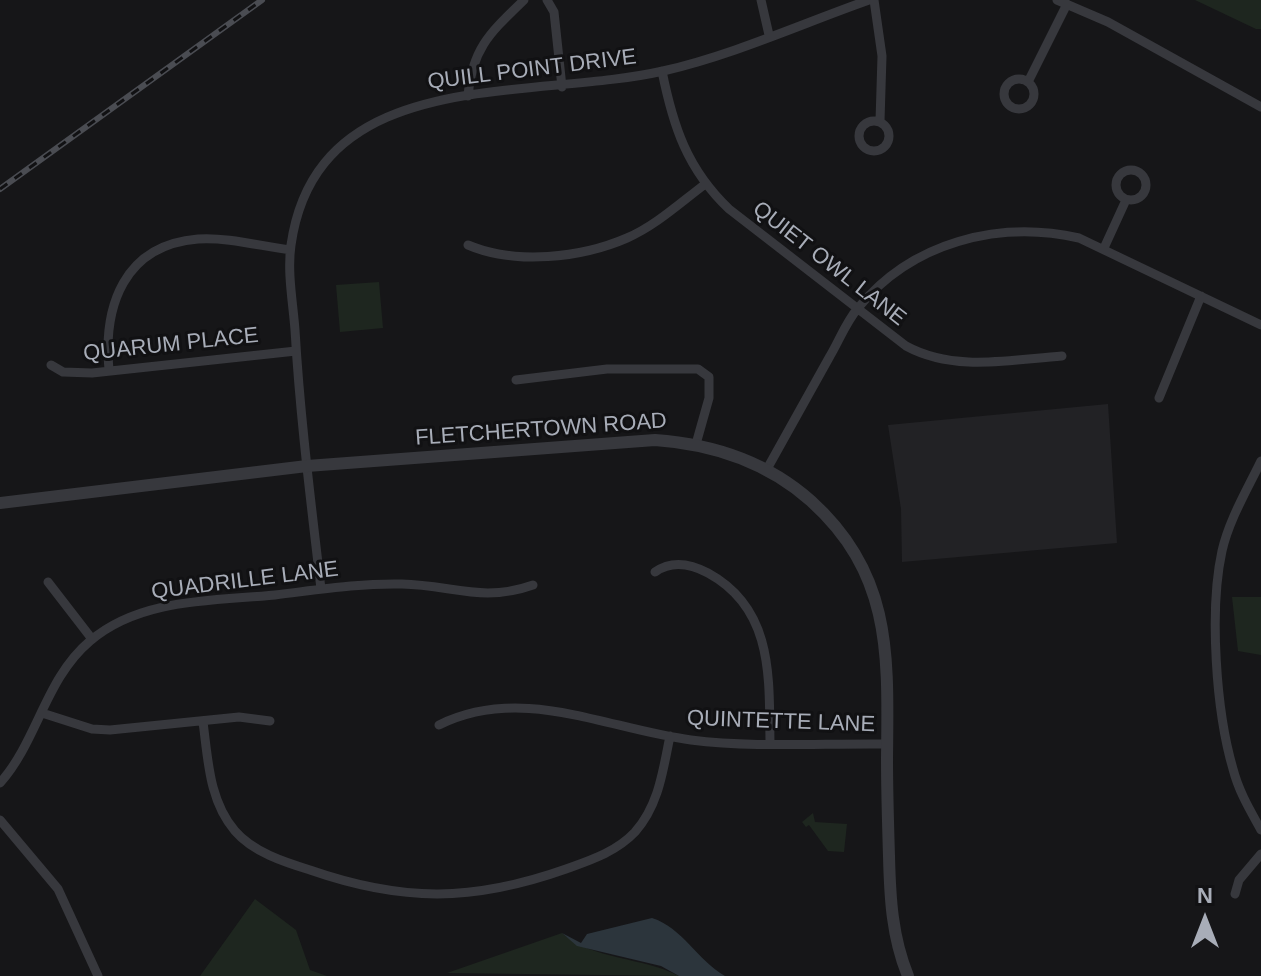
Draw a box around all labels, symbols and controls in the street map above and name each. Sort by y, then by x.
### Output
street label: QUILL POINT DRIVE [426,44,638,96]
street label: QUIET OWL LANE [747,196,911,332]
street label: QUARUM PLACE [82,323,260,367]
street label: FLETCHERTOWN ROAD [414,408,668,452]
street label: QUADRILLE LANE [150,556,340,606]
street label: QUINTETTE LANE [686,706,876,738]
north arrow [1165,880,1245,960]
text: N [1197,883,1213,908]

